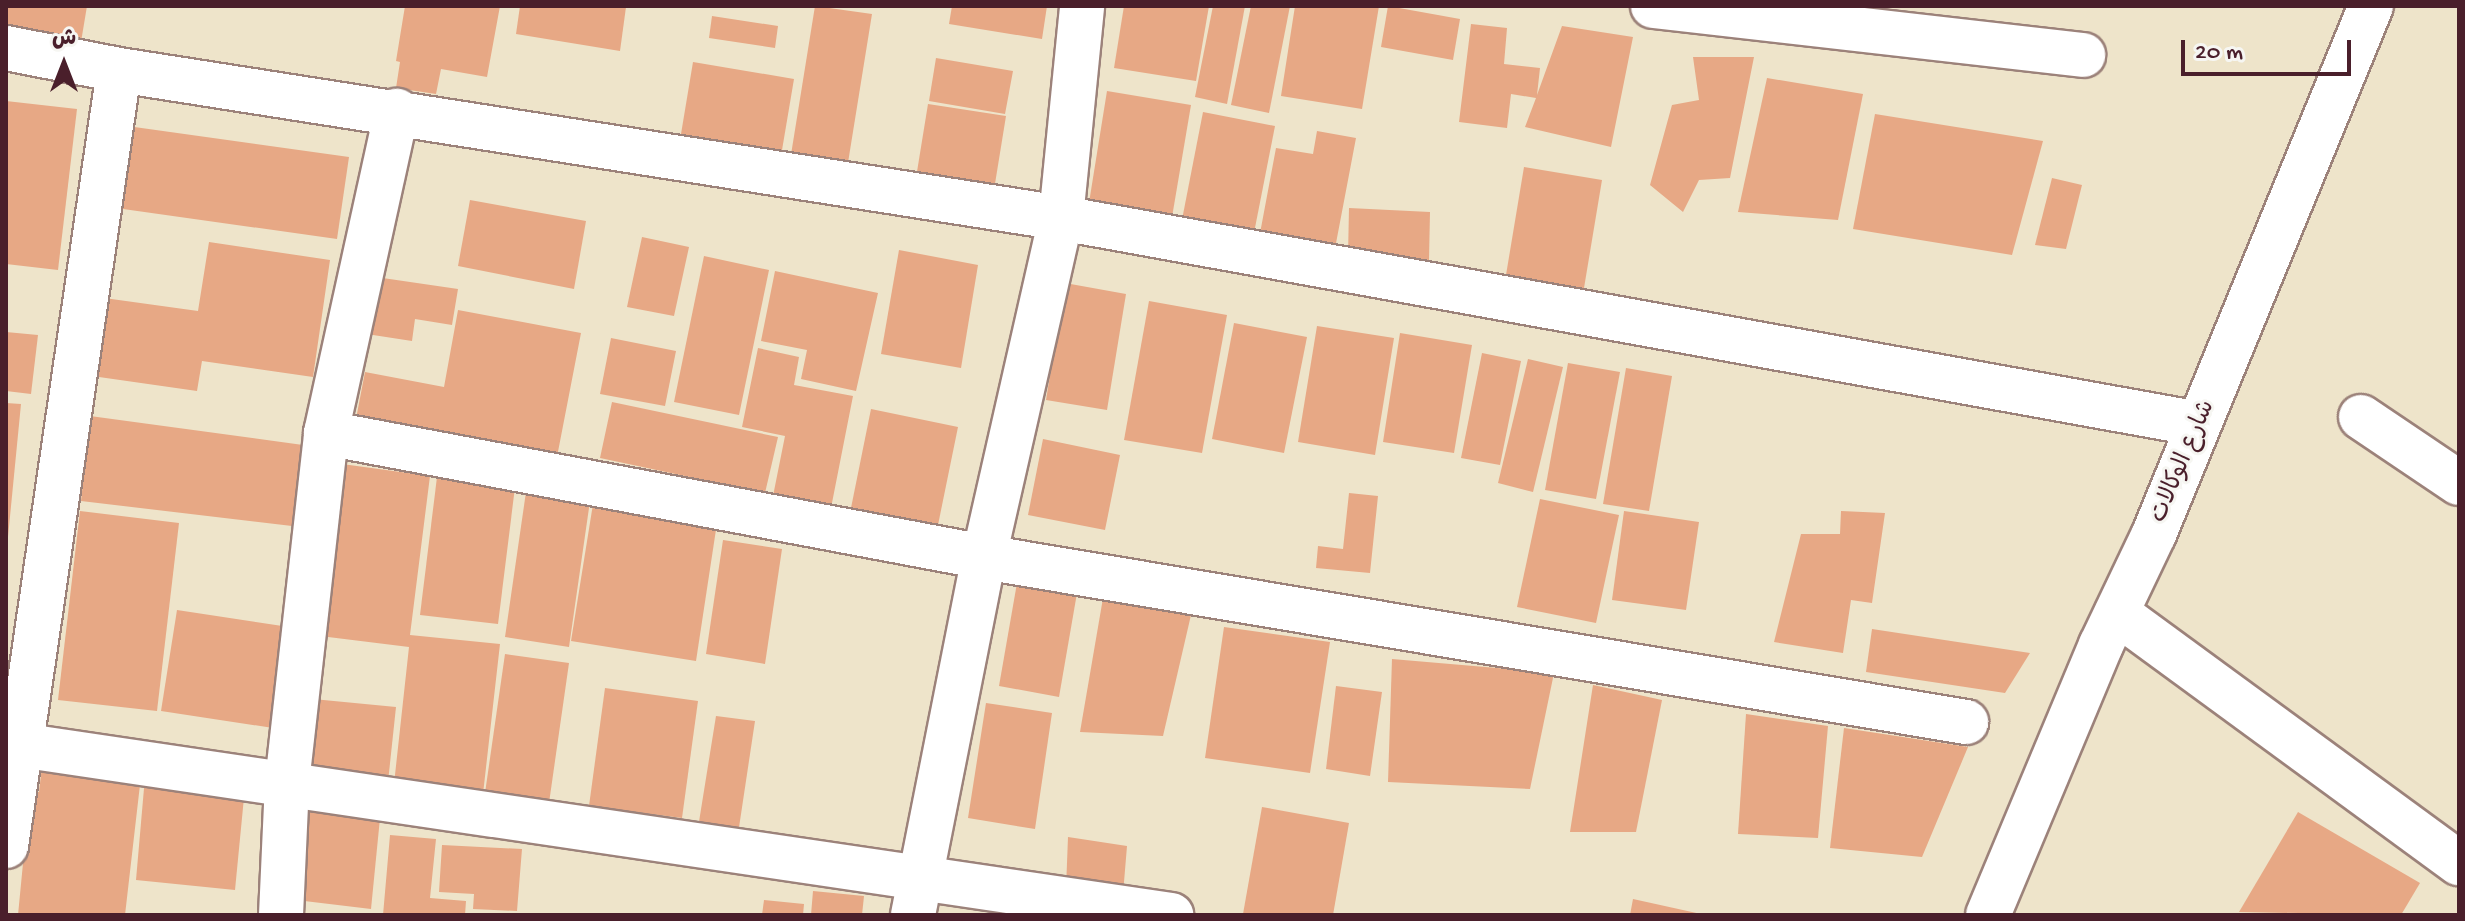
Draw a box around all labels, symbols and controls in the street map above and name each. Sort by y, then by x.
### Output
north arrow [24,24,104,104]
scale bar [2185,24,2355,74]
text: ش [52,27,76,53]
text: 20 m [2195,39,2243,68]
street label: شارع الوكالات [2145,396,2223,528]

